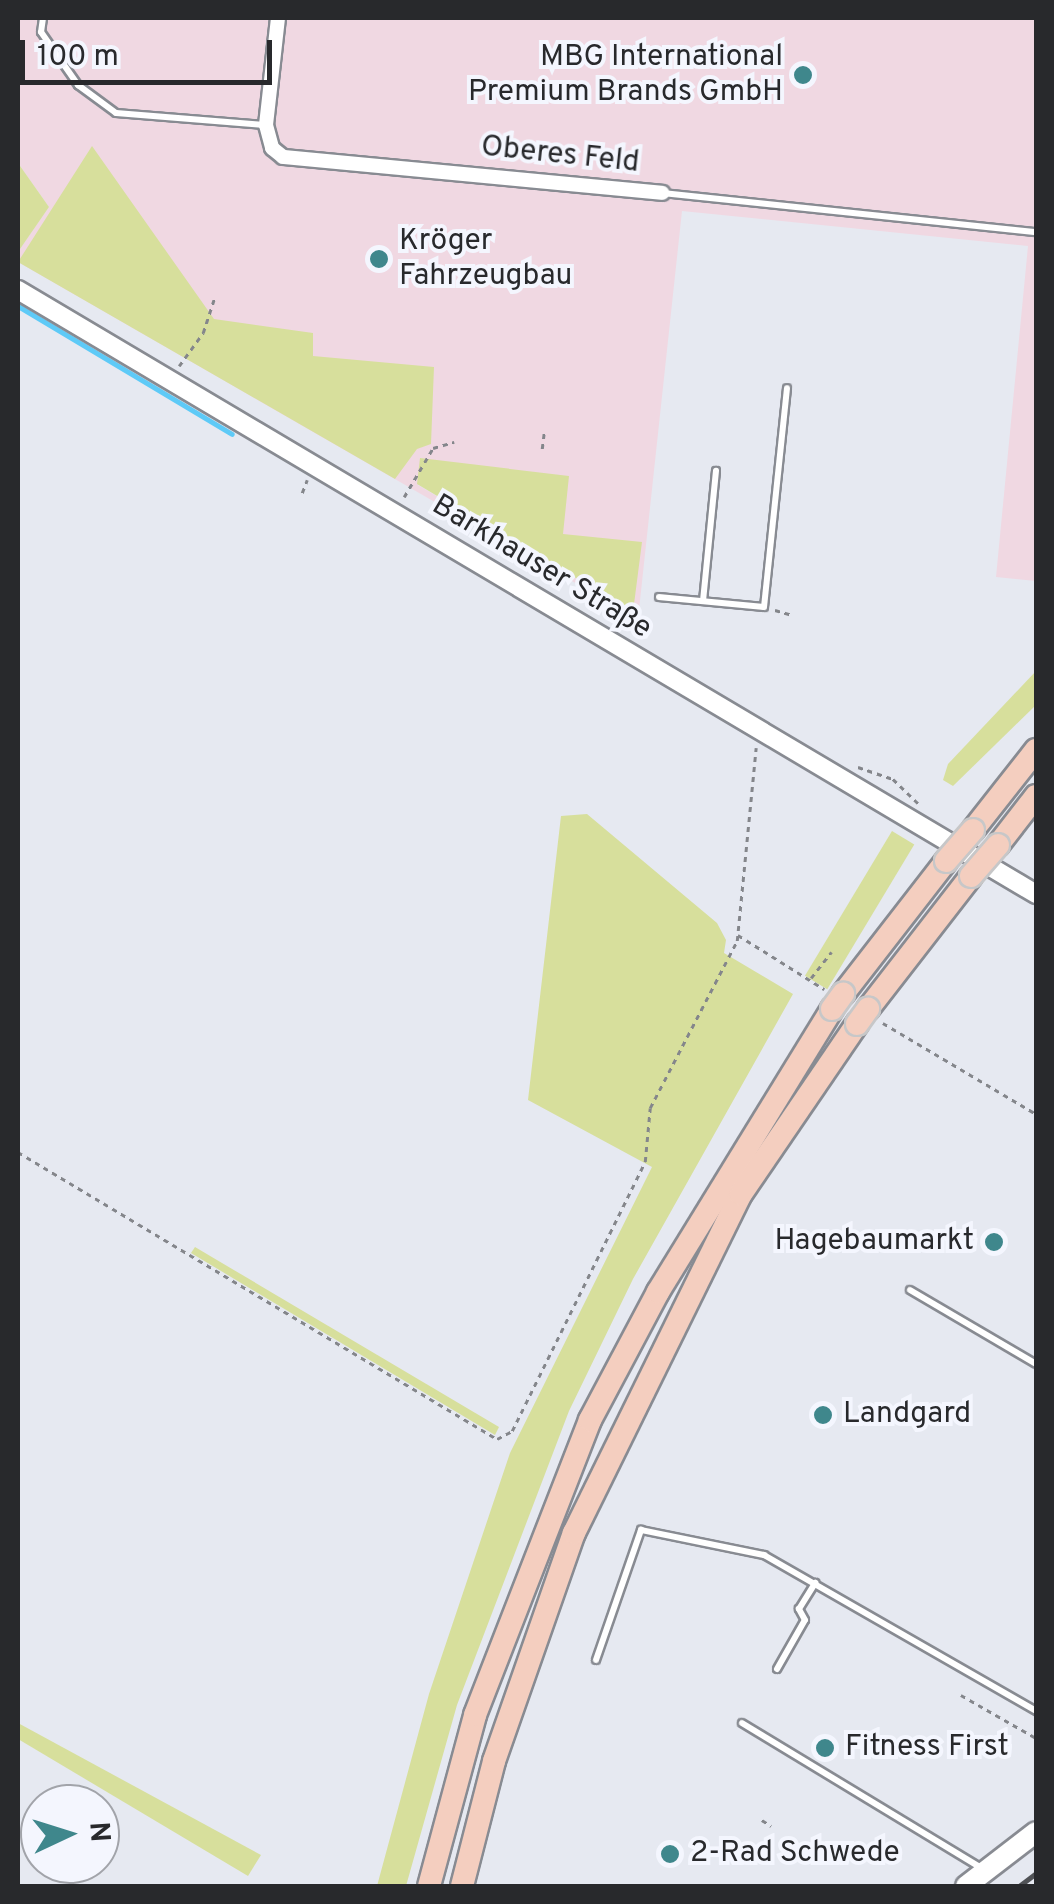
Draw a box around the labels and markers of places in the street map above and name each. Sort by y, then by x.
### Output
place label: MBG International Premium Brands GmbH [468,40,783,110]
marker: MBG International Premium Brands GmbH [792,64,814,86]
place label: Kröger Fahrzeugbau [399,224,572,294]
marker: Kröger Fahrzeugbau [368,248,390,270]
place label: Hagebaumarkt [774,1224,974,1260]
marker: Hagebaumarkt [983,1231,1005,1253]
place label: Landgard [843,1397,971,1433]
marker: Landgard [812,1404,834,1426]
place label: Fitness First [845,1730,1009,1766]
marker: Fitness First [814,1737,836,1759]
place label: 2-Rad Schwede [690,1836,900,1872]
marker: 2-Rad Schwede [659,1843,681,1865]

